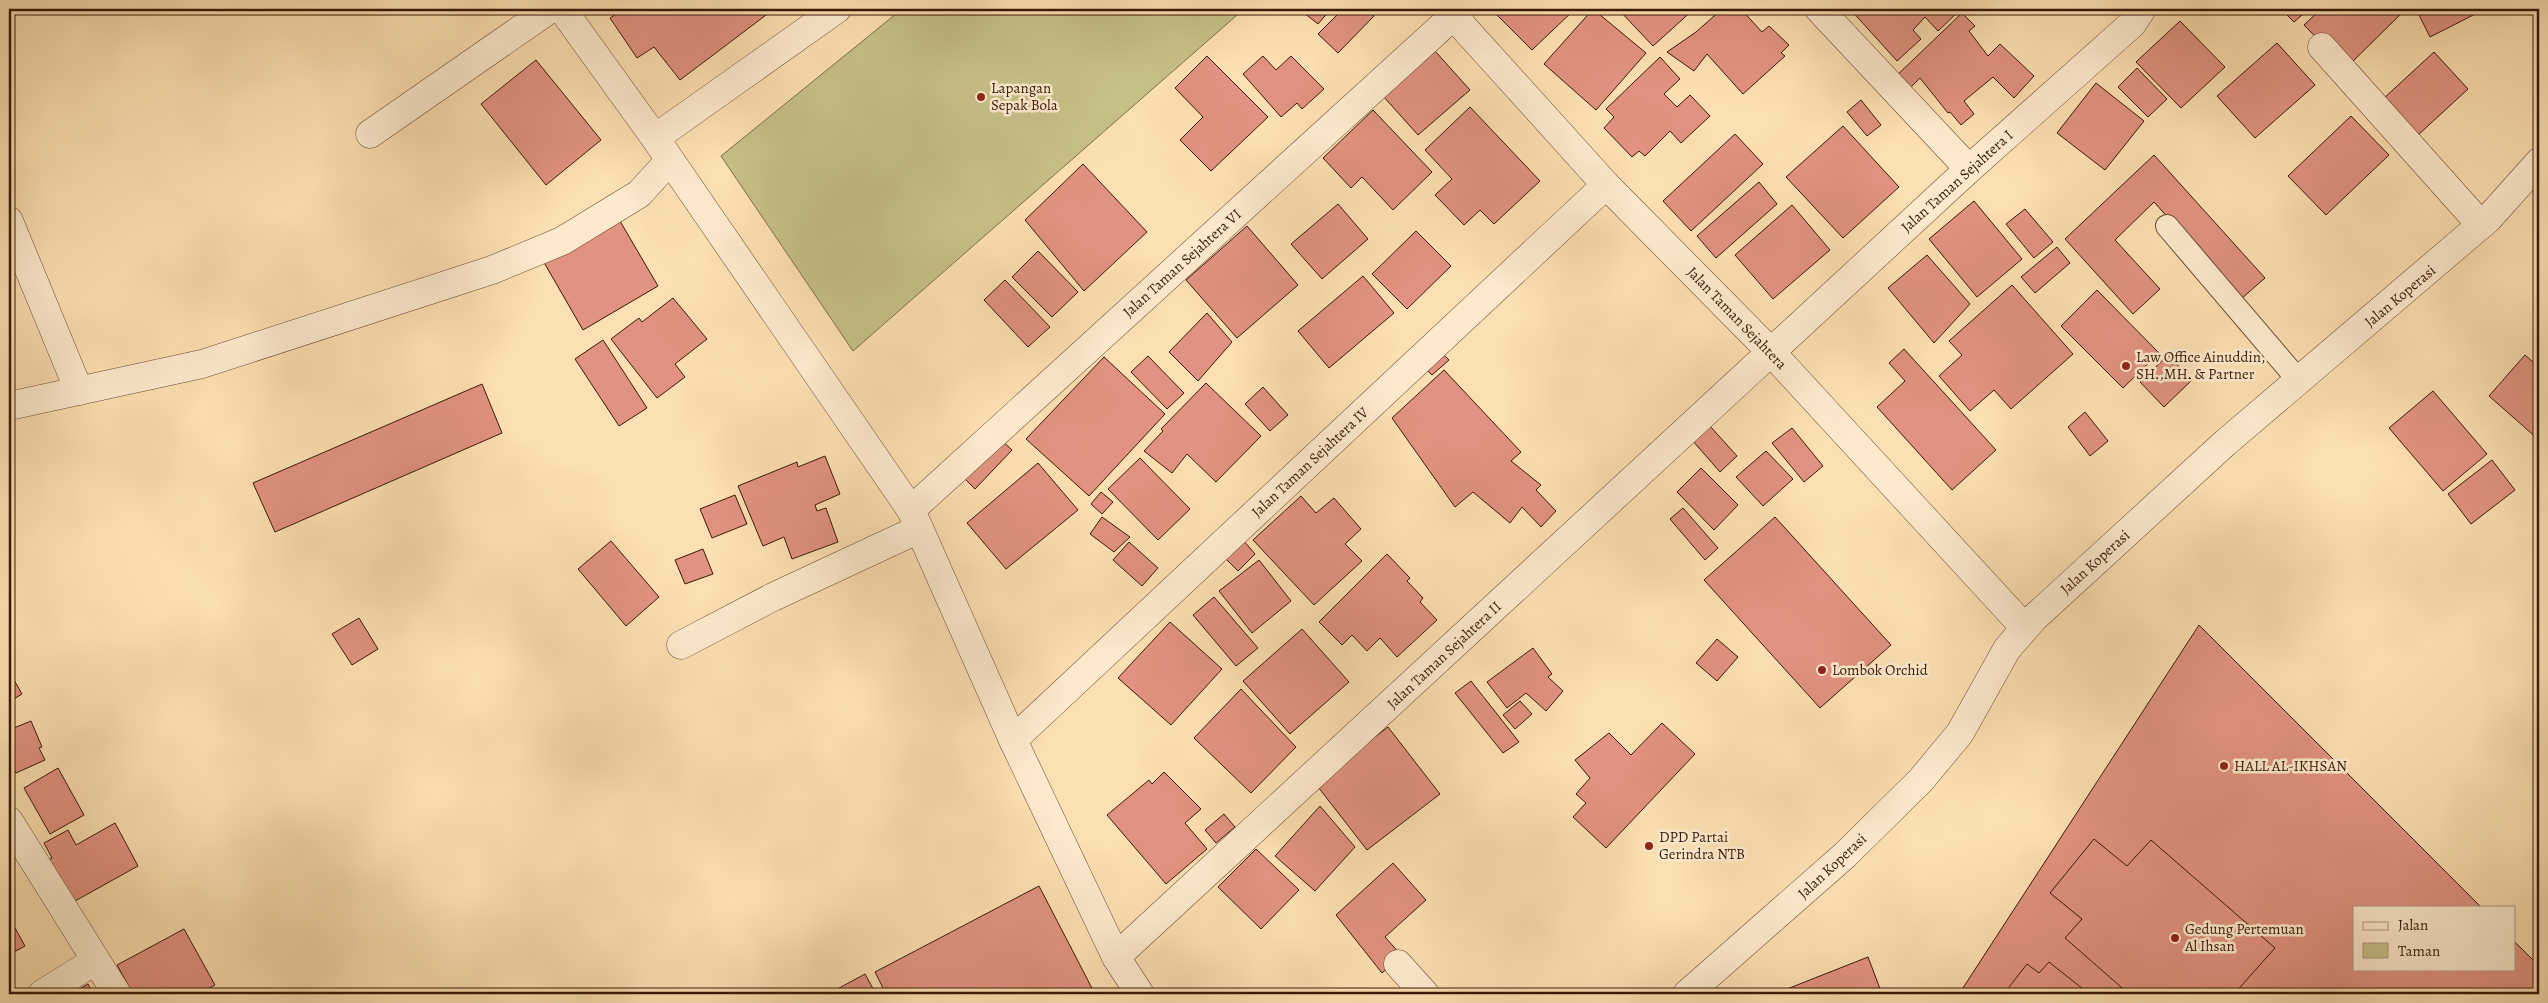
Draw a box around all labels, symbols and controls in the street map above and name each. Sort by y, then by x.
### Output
place label: Lapangan Sepak Bola [991,78,1058,115]
marker: Lapangan Sepak Bola [975,91,987,103]
street label: Jalan Taman Sejahtera I [1897,125,2017,237]
street label: Jalan Taman Sejahtera VI [1118,204,1246,322]
street label: Jalan Koperasi [2360,260,2440,332]
street label: Jalan Taman Sejahtera [1683,262,1791,374]
place label: Law Office Ainuddin, SH.,MH. & Partner [2136,347,2265,384]
marker: Law Office Ainuddin, SH.,MH. & Partner [2120,360,2132,372]
street label: Jalan Taman Sejahtera IV [1247,402,1373,522]
street label: Jalan Koperasi [2056,525,2134,599]
street label: Jalan Taman Sejahtera II [1382,597,1506,713]
place label: Lombok Orchid [1832,660,1929,680]
marker: Lombok Orchid [1816,664,1828,676]
place label: HALL AL-IKHSAN [2234,756,2347,776]
marker: HALL AL-IKHSAN [2218,760,2230,772]
place label: DPD Partai Gerindra NTB [1659,827,1745,864]
street label: Jalan Koperasi [1793,829,1871,903]
marker: DPD Partai Gerindra NTB [1643,840,1655,852]
legend [2353,906,2516,970]
text: Jalan [2398,915,2428,935]
place label: Gedung Pertemuan Al Ihsan [2184,919,2304,956]
marker: Gedung Pertemuan Al Ihsan [2169,932,2181,944]
text: Taman [2398,941,2440,961]

